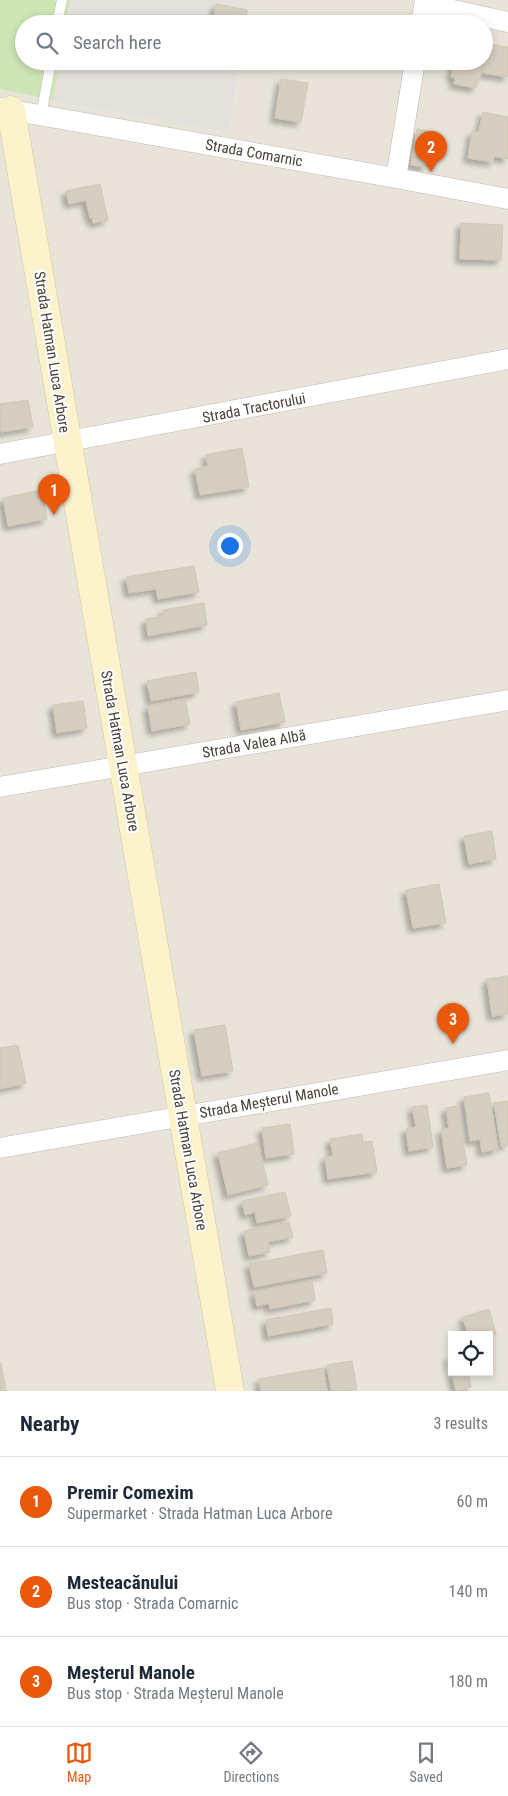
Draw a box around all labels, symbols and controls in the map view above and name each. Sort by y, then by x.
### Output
search box [15,15,493,70]
icon: search [33,29,61,57]
text: Search here [73,31,161,54]
pin: 2 [415,131,447,172]
street label: Strada Comarnic [204,136,304,170]
street label: Strada Hatman Luca Arbore [30,270,74,434]
street label: Strada Tractorului [201,389,307,427]
pin: 1 [38,474,70,515]
your location [217,533,243,559]
street label: Strada Hatman Luca Arbore [97,669,143,833]
street label: Strada Valea Albă [201,726,307,762]
pin: 3 [437,1003,469,1044]
street label: Strada Hatman Luca Arbore [165,1068,211,1232]
street label: Strada Meșterul Manole [198,1080,340,1122]
map controls [448,1331,493,1376]
button: locate [448,1331,493,1376]
text: Nearby [20,1412,79,1436]
text: 3 results [433,1414,488,1433]
text: Premir Comexim [67,1481,194,1504]
text: 1 [32,1492,40,1511]
text: 60 m [456,1492,488,1511]
text: Supermarket · Strada Hatman Luca Arbore [67,1504,332,1523]
text: Mesteacănului [67,1571,178,1594]
text: 2 [32,1582,40,1601]
text: 140 m [449,1582,488,1601]
text: Bus stop · Strada Comarnic [67,1594,239,1613]
text: Meșterul Manole [67,1661,195,1684]
text: 3 [32,1672,40,1691]
text: 180 m [449,1672,488,1691]
text: Bus stop · Strada Meșterul Manole [67,1684,284,1703]
tab: Map [65,1739,93,1785]
tab: Directions [223,1739,279,1785]
tab: Saved [410,1739,443,1785]

